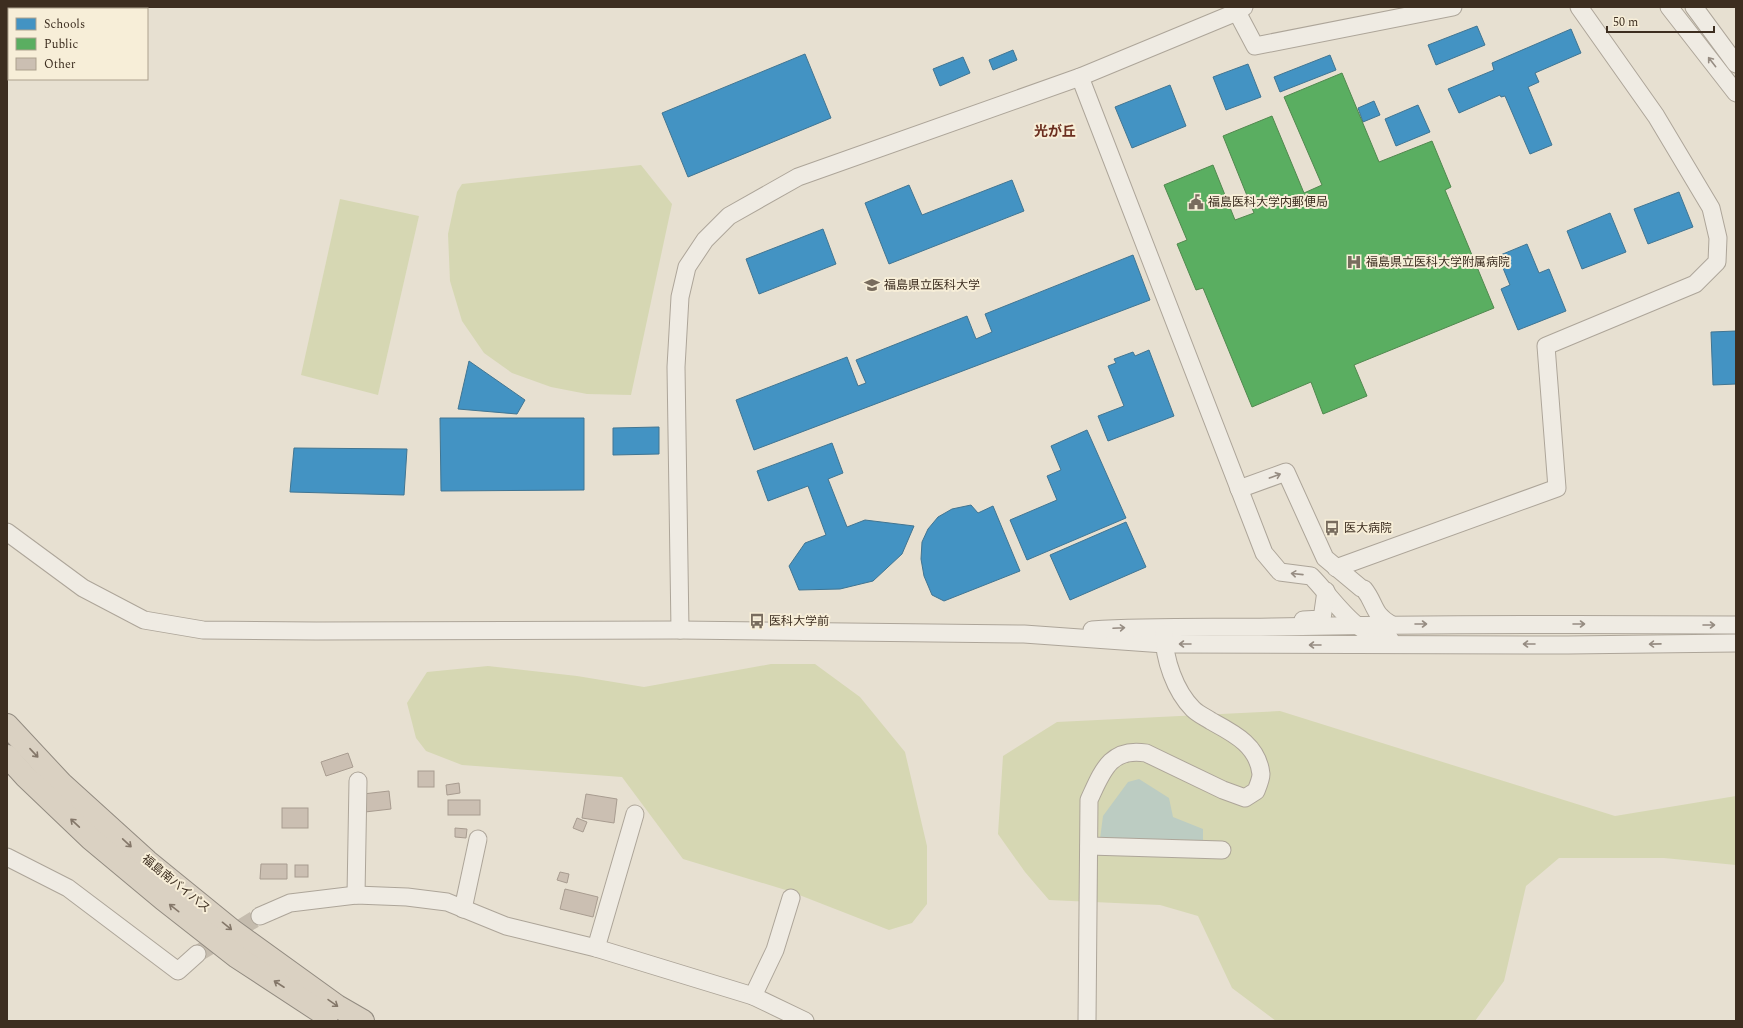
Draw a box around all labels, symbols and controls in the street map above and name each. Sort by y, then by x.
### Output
legend [8,8,148,80]
scale bar [1607,8,1714,34]
text: 50 m [1613,13,1638,32]
text: Schools [44,15,85,34]
text: Public [44,35,78,54]
text: Other [44,55,76,74]
one-way arrow [1708,57,1716,68]
district label: 光が丘 [1034,121,1076,142]
public building icon: 福島医科大学内郵便局 [1187,193,1205,211]
place label: 福島医科大学内郵便局 [1208,193,1328,212]
hospital icon: 福島県立医科大学附属病院 [1345,253,1363,271]
place label: 福島県立医科大学附属病院 [1366,253,1510,272]
school or university icon: 福島県立医科大学 [863,276,881,294]
place label: 福島県立医科大学 [884,276,980,295]
one-way arrow [1269,471,1281,479]
bus stop icon: 医大病院 [1323,519,1341,537]
place label: 医大病院 [1344,519,1392,538]
one-way arrow [1291,570,1304,578]
bus stop icon: 医科大学前 [748,612,766,630]
place label: 医科大学前 [769,612,829,631]
one-way arrow [1414,620,1427,628]
one-way arrow [1572,620,1585,628]
one-way arrow [1702,621,1715,628]
one-way arrow [1112,625,1125,632]
one-way arrow [1523,640,1536,648]
one-way arrow [1649,640,1662,647]
one-way arrow [1179,641,1192,648]
one-way arrow [1309,641,1322,649]
one-way arrow [29,748,38,758]
one-way arrow [70,819,80,828]
one-way arrow [122,839,132,848]
street label: 福島南バイパス [137,850,215,918]
one-way arrow [168,903,179,912]
one-way arrow [222,922,233,931]
one-way arrow [273,980,284,988]
one-way arrow [327,999,338,1007]

